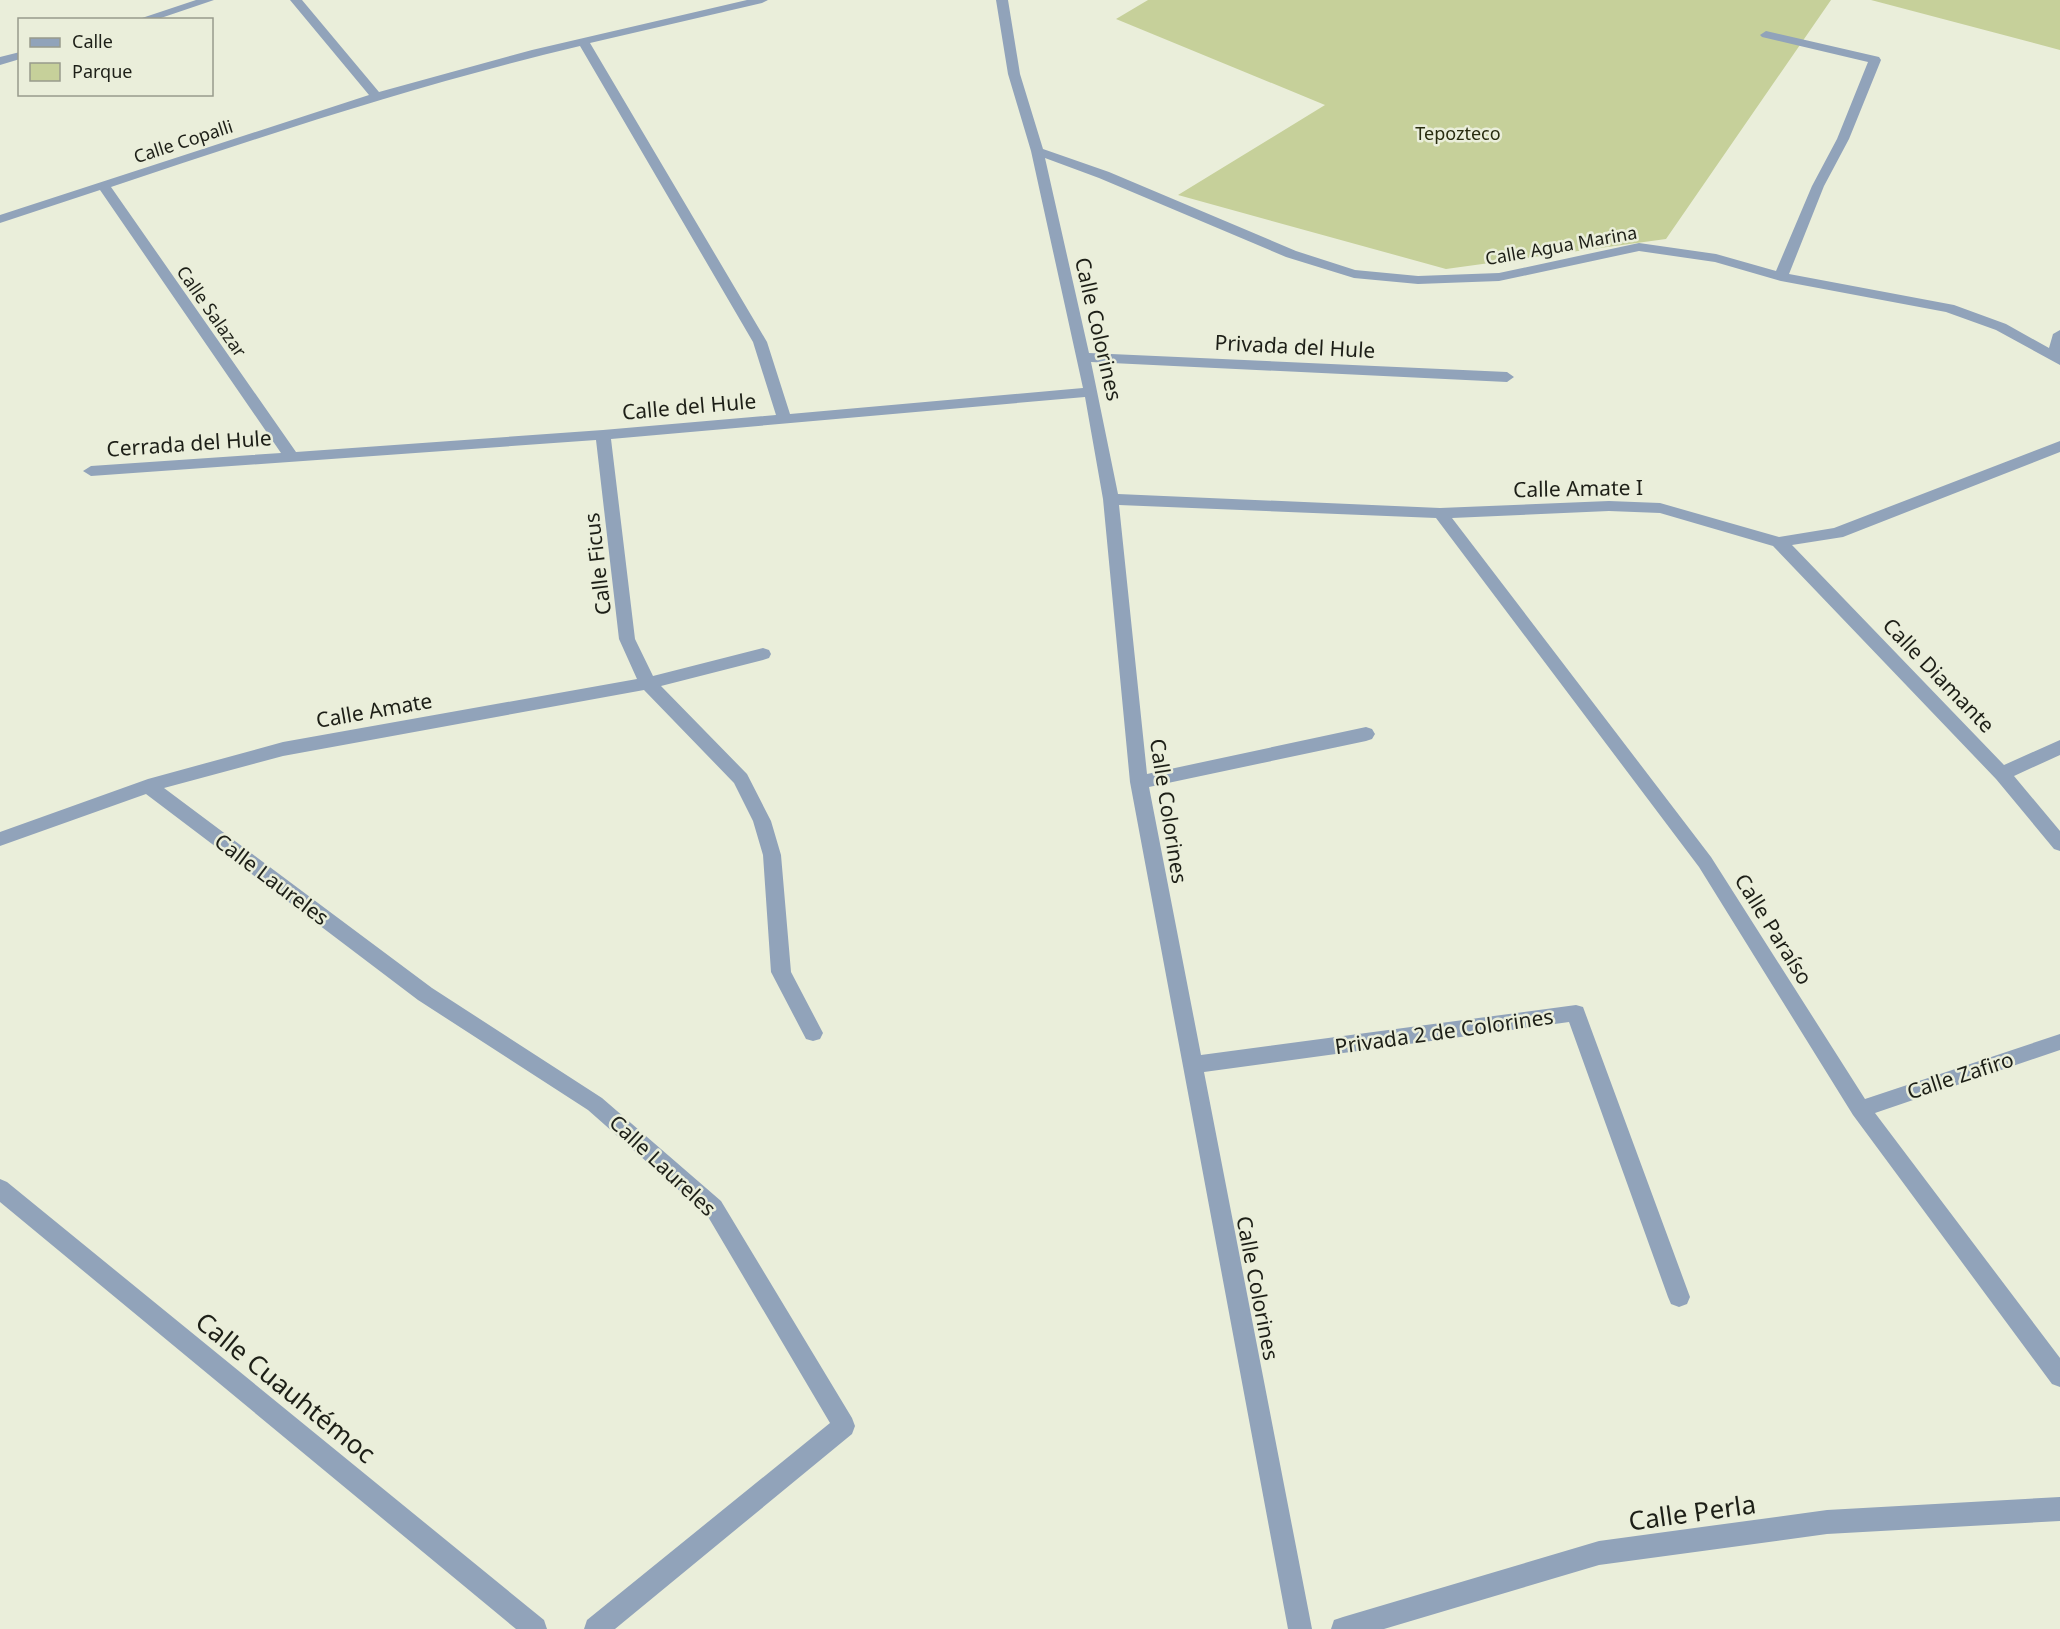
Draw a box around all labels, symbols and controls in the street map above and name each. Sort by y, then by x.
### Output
legend [18,18,213,96]
text: Calle [72,29,113,53]
text: Parque [72,59,132,83]
street label: Calle Copalli [130,114,236,168]
park label: Tepozteco [1415,121,1501,145]
street label: Calle Agua Marina [1483,220,1639,270]
street label: Calle Colorines [1069,255,1129,403]
street label: Calle Salazar [172,261,253,362]
street label: Privada del Hule [1214,328,1376,364]
street label: Calle del Hule [621,386,757,426]
street label: Cerrada del Hule [106,423,272,463]
street label: Calle Amate I [1513,473,1643,503]
street label: Calle Ficus [577,511,617,617]
street label: Calle Diamante [1877,611,2001,739]
street label: Calle Amate [314,686,434,734]
street label: Calle Colorines [1144,737,1194,885]
street label: Calle Laureles [209,827,335,931]
street label: Calle Paraíso [1729,868,1819,990]
street label: Privada 2 de Colorines [1333,1002,1555,1060]
street label: Calle Zafiro [1903,1045,2017,1105]
street label: Calle Laureles [604,1108,722,1222]
street label: Calle Colorines [1230,1214,1286,1362]
street label: Calle Cuauhtémoc [189,1303,383,1471]
street label: Calle Perla [1626,1485,1758,1539]

